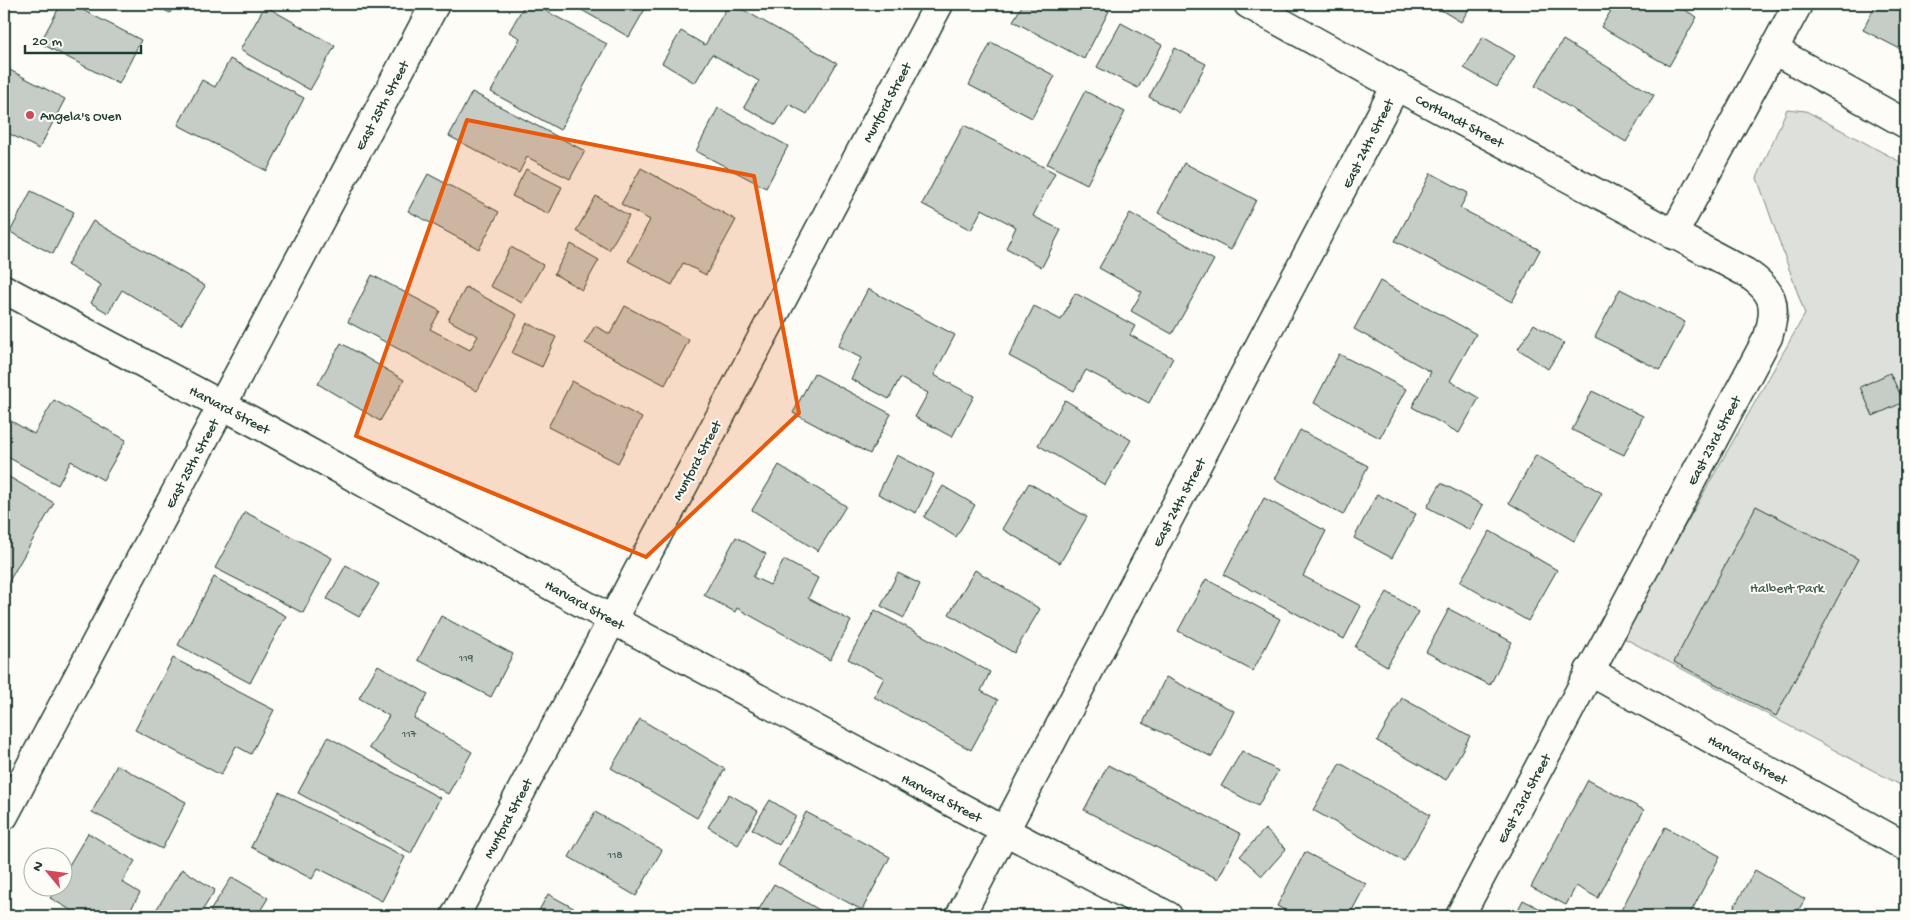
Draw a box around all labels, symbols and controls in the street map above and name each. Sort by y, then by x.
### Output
scale bar [25,22,141,54]
text: 20 m [32,33,62,51]
street label: East 25th Street [353,57,415,154]
street label: Munford Street [860,59,917,146]
street label: Cortlandt Street [1412,92,1507,153]
street label: East 24th Street [1339,95,1400,192]
marker: Angela's Oven [24,109,36,121]
place label: Angela's Oven [40,109,122,126]
street label: Harvard Street [186,383,273,440]
street label: East 23rd Street [1685,393,1746,489]
street label: East 25th Street [163,415,225,512]
street label: Munford Street [670,417,727,504]
street label: East 24th Street [1150,455,1211,550]
street label: Harvard Street [541,577,628,636]
park label: Halbert Park [1750,581,1826,598]
house number: 119 [458,653,474,665]
house number: 117 [401,729,417,741]
street label: Harvard Street [1704,732,1791,791]
street label: East 23rd Street [1495,751,1556,847]
street label: Harvard Street [898,771,985,828]
street label: Munford Street [481,775,538,862]
north arrow [22,848,72,898]
house number: 118 [607,850,622,862]
text: N [29,859,48,875]

